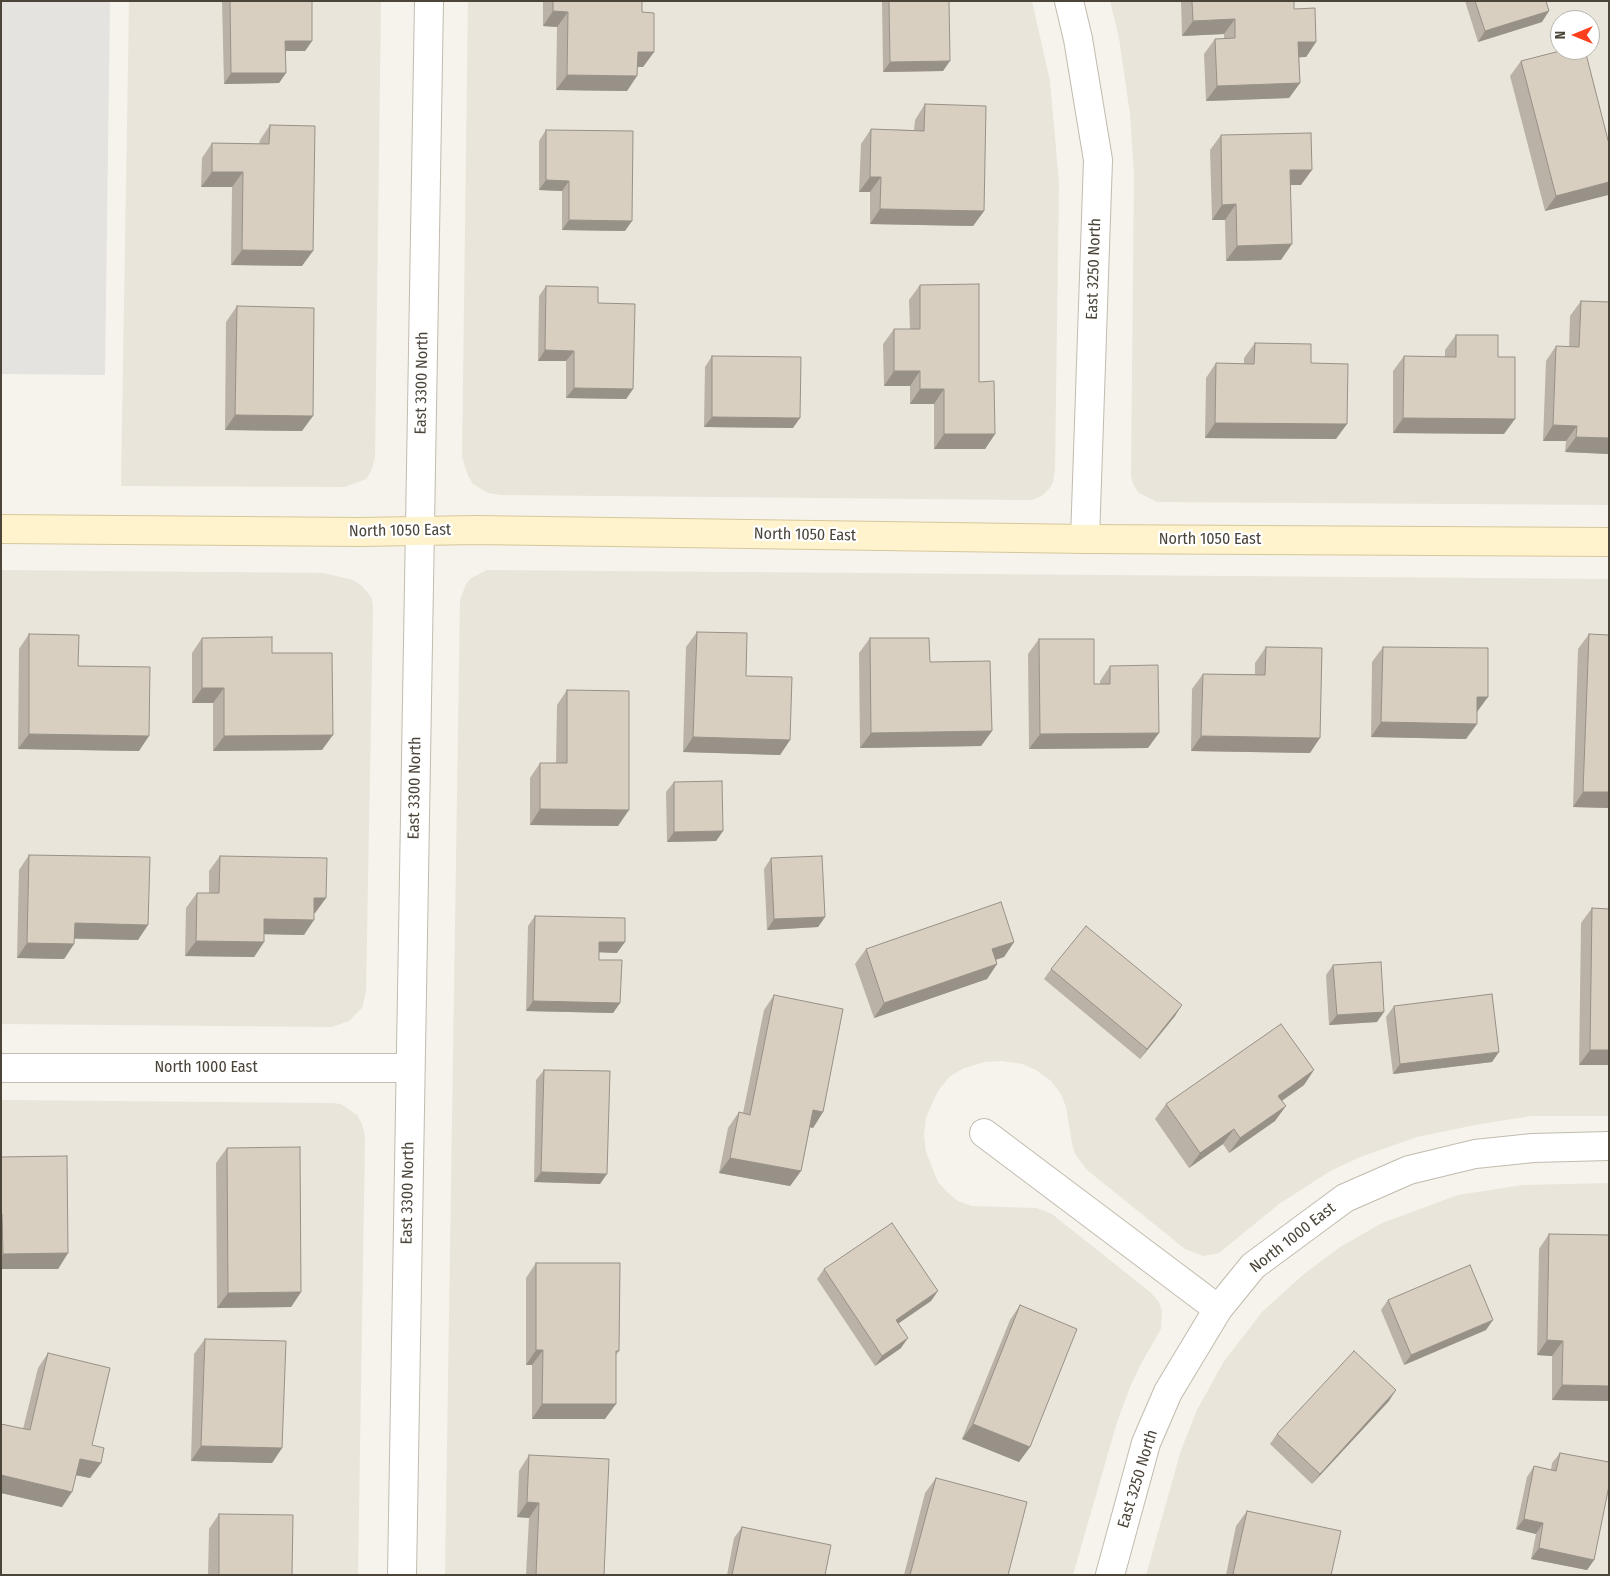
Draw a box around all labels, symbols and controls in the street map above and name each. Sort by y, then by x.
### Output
north arrow [1550,10,1600,60]
text: N [1552,31,1569,39]
street label: East 3250 North [1083,218,1105,320]
street label: East 3300 North [412,331,432,435]
street label: North 1050 East [349,521,451,541]
street label: North 1050 East [754,525,856,545]
street label: North 1050 East [1159,530,1261,550]
street label: East 3300 North [405,736,425,840]
street label: North 1000 East [154,1058,258,1078]
street label: East 3300 North [398,1141,418,1245]
street label: North 1000 East [1246,1199,1340,1277]
street label: East 3250 North [1114,1428,1162,1530]

